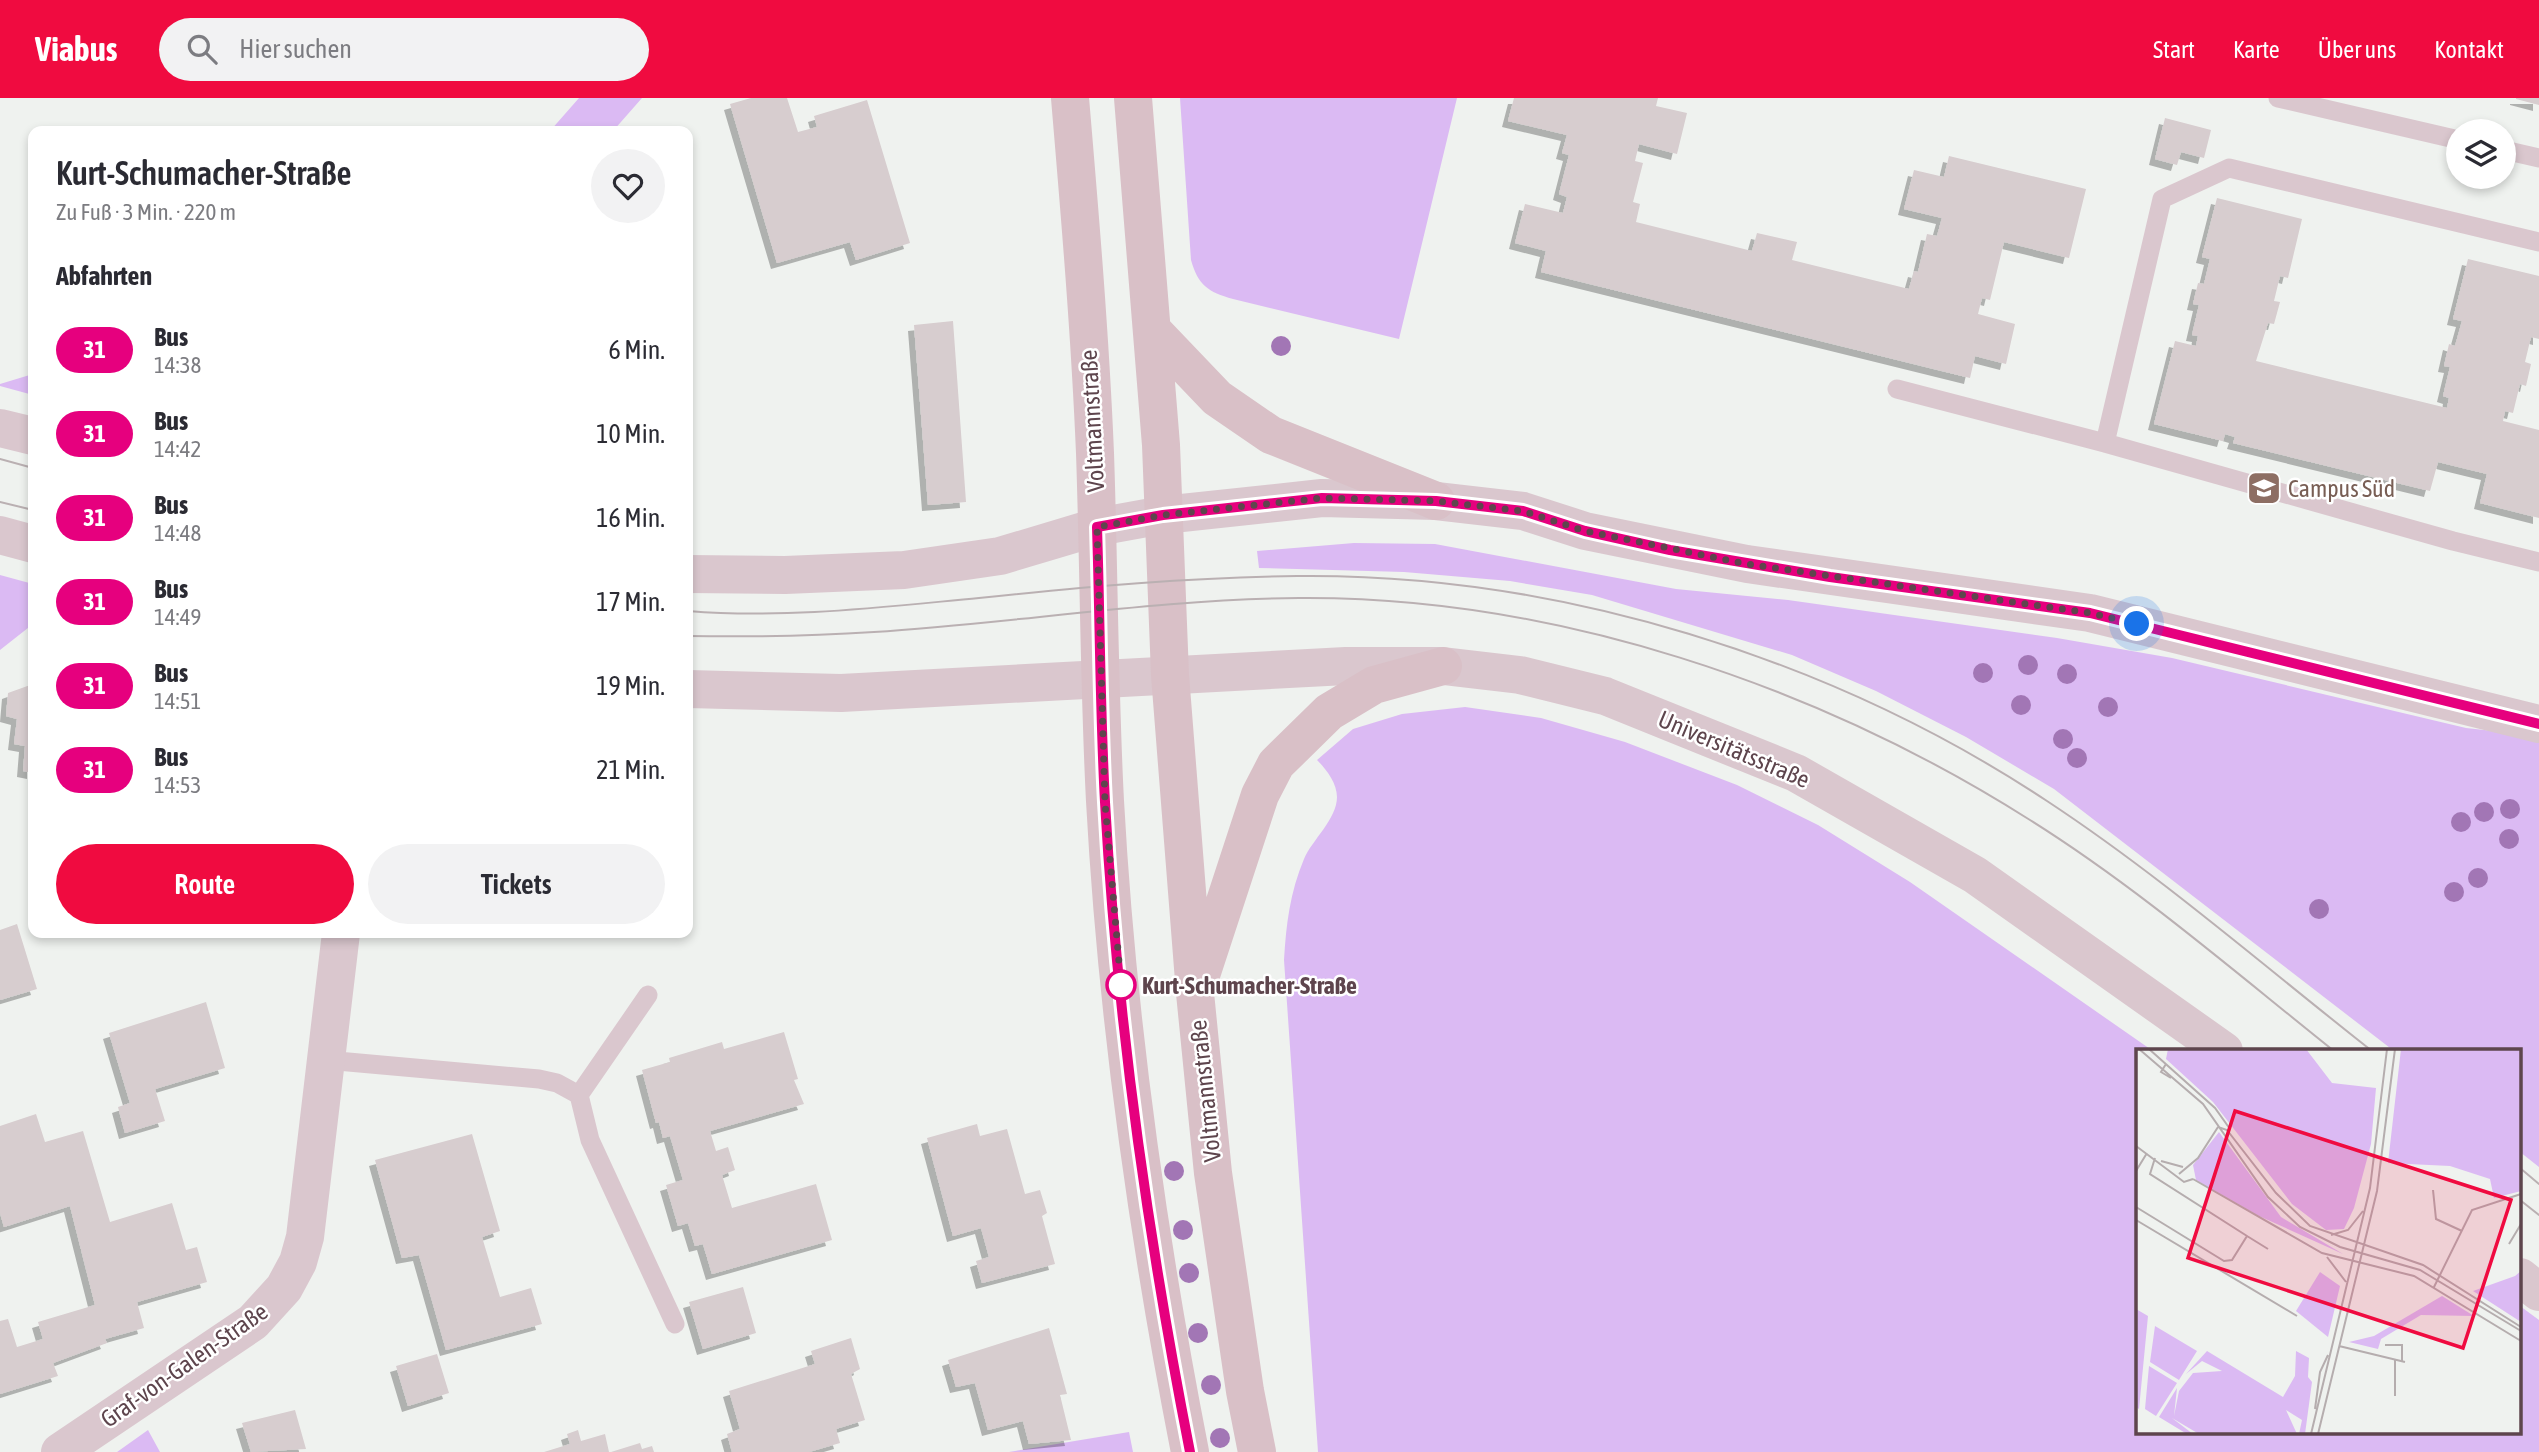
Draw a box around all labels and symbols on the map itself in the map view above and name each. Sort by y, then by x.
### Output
street label: Voltmannstraße [1075,349,1109,493]
school or university icon: Campus Süd [2245,469,2283,507]
place label: Campus Süd [2288,475,2395,502]
your location [2119,606,2154,641]
street label: Universitätsstraße [1654,705,1814,793]
marker: Kurt-Schumacher-Straße [1106,970,1136,1000]
place label: Kurt-Schumacher-Straße [1142,972,1357,999]
street label: Voltmannstraße [1184,1019,1226,1163]
inset map [2136,1049,2522,1434]
street label: Graf-von-Galen-Straße [96,1297,272,1433]

